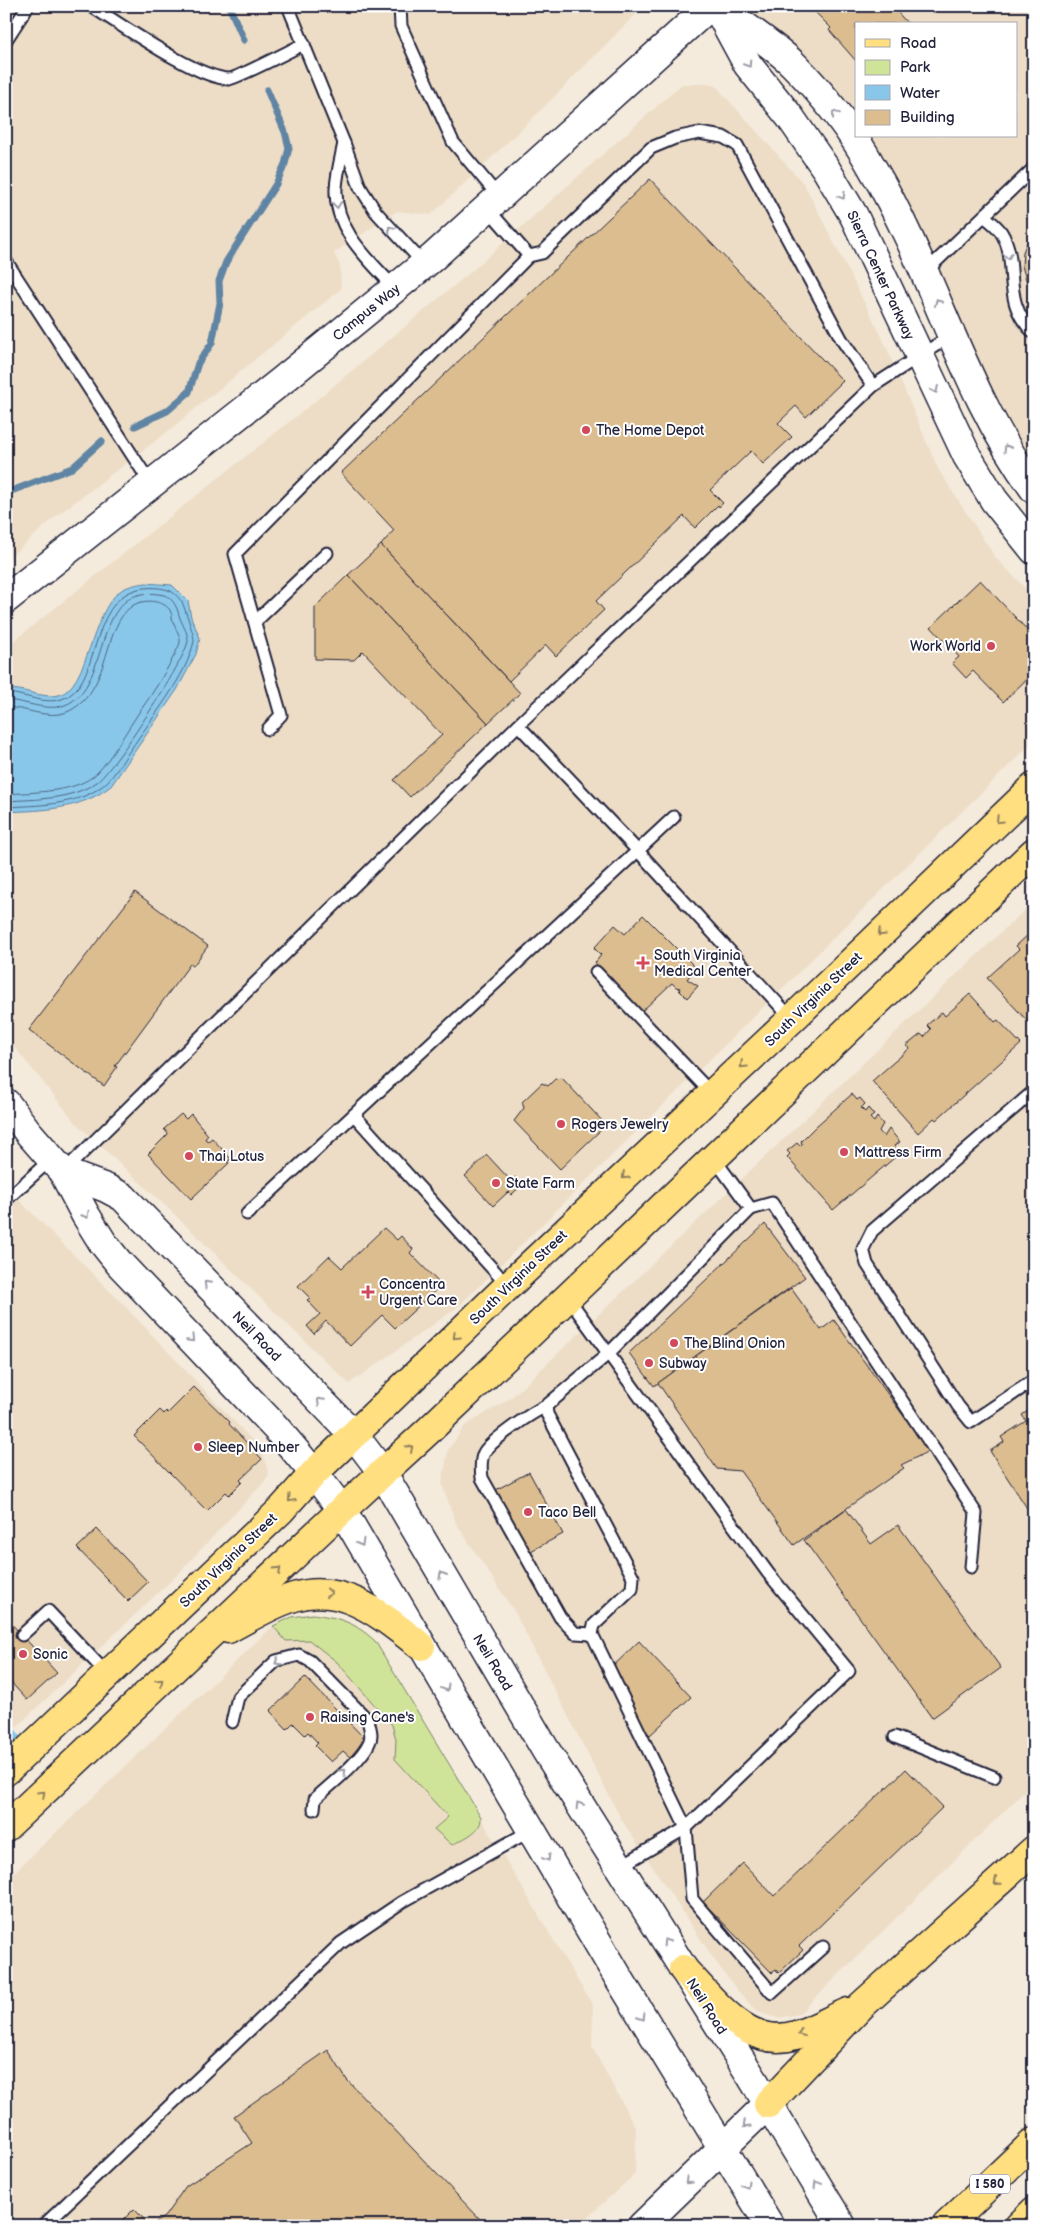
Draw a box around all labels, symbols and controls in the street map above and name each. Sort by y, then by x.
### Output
legend [855,22,1018,138]
text: Road [900,34,936,53]
one-way arrow [742,58,751,68]
text: Park [900,58,931,77]
text: Water [900,84,940,103]
text: Building [900,108,955,127]
one-way arrow [832,110,841,120]
one-way arrow [836,191,846,200]
one-way arrow [331,201,342,209]
street label: Sierra Center Parkway [843,208,918,343]
one-way arrow [388,225,397,234]
one-way arrow [1002,252,1013,260]
street label: Campus Way [329,280,404,345]
one-way arrow [934,298,944,307]
one-way arrow [929,385,939,394]
place label: The Home Depot [596,422,705,439]
marker: The Home Depot [580,424,592,436]
one-way arrow [1004,445,1014,454]
place label: Work World [910,638,981,655]
marker: Work World [985,640,997,652]
one-way arrow [995,814,1004,823]
one-way arrow [878,927,887,936]
place label: South Virginia Medical Center [654,947,752,980]
street label: South Virginia Street [761,948,866,1050]
marker: South Virginia Medical Center [636,956,650,970]
one-way arrow [740,1059,749,1068]
place label: Rogers Jewelry [571,1116,669,1133]
marker: Rogers Jewelry [555,1118,567,1130]
place label: Mattress Firm [854,1144,942,1161]
marker: Mattress Firm [838,1146,850,1158]
place label: Thai Lotus [199,1148,264,1165]
marker: Thai Lotus [183,1150,195,1162]
one-way arrow [622,1170,631,1179]
place label: State Farm [506,1175,575,1192]
marker: State Farm [490,1177,502,1189]
one-way arrow [80,1210,90,1219]
street label: South Virginia Street [466,1226,571,1328]
place label: Concentra Urgent Care [379,1276,457,1309]
one-way arrow [204,1281,213,1290]
marker: Concentra Urgent Care [361,1285,375,1299]
street label: Neil Road [229,1308,285,1365]
one-way arrow [453,1330,462,1339]
one-way arrow [185,1333,194,1342]
place label: The Blind Onion [684,1335,785,1352]
marker: The Blind Onion [668,1337,680,1349]
place label: Subway [659,1355,707,1372]
marker: Subway [643,1357,655,1369]
one-way arrow [317,1398,326,1407]
place label: Sleep Number [208,1439,300,1456]
marker: Sleep Number [192,1441,204,1453]
one-way arrow [404,1445,413,1454]
one-way arrow [288,1494,297,1503]
place label: Taco Bell [538,1504,596,1521]
marker: Taco Bell [522,1506,534,1518]
street label: South Virginia Street [176,1509,281,1611]
one-way arrow [355,1537,365,1546]
one-way arrow [272,1567,281,1576]
one-way arrow [438,1572,448,1581]
one-way arrow [326,1587,334,1598]
street label: Neil Road [469,1631,516,1694]
place label: Sonic [33,1646,68,1663]
marker: Sonic [17,1648,29,1660]
one-way arrow [275,1655,284,1665]
one-way arrow [154,1679,163,1688]
one-way arrow [440,1682,450,1691]
place label: Raising Cane's [320,1709,414,1726]
marker: Raising Cane's [304,1711,316,1723]
one-way arrow [338,1769,347,1778]
one-way arrow [36,1791,45,1800]
one-way arrow [576,1801,586,1810]
one-way arrow [540,1852,550,1861]
one-way arrow [994,1876,1003,1885]
one-way arrow [663,1938,672,1948]
street label: Neil Road [683,1975,730,2037]
one-way arrow [636,2011,646,2020]
one-way arrow [797,2027,806,2037]
one-way arrow [742,2119,751,2128]
road number: I 580 [970,2174,1010,2194]
one-way arrow [685,2175,694,2184]
one-way arrow [739,2179,749,2188]
one-way arrow [813,2180,823,2189]

